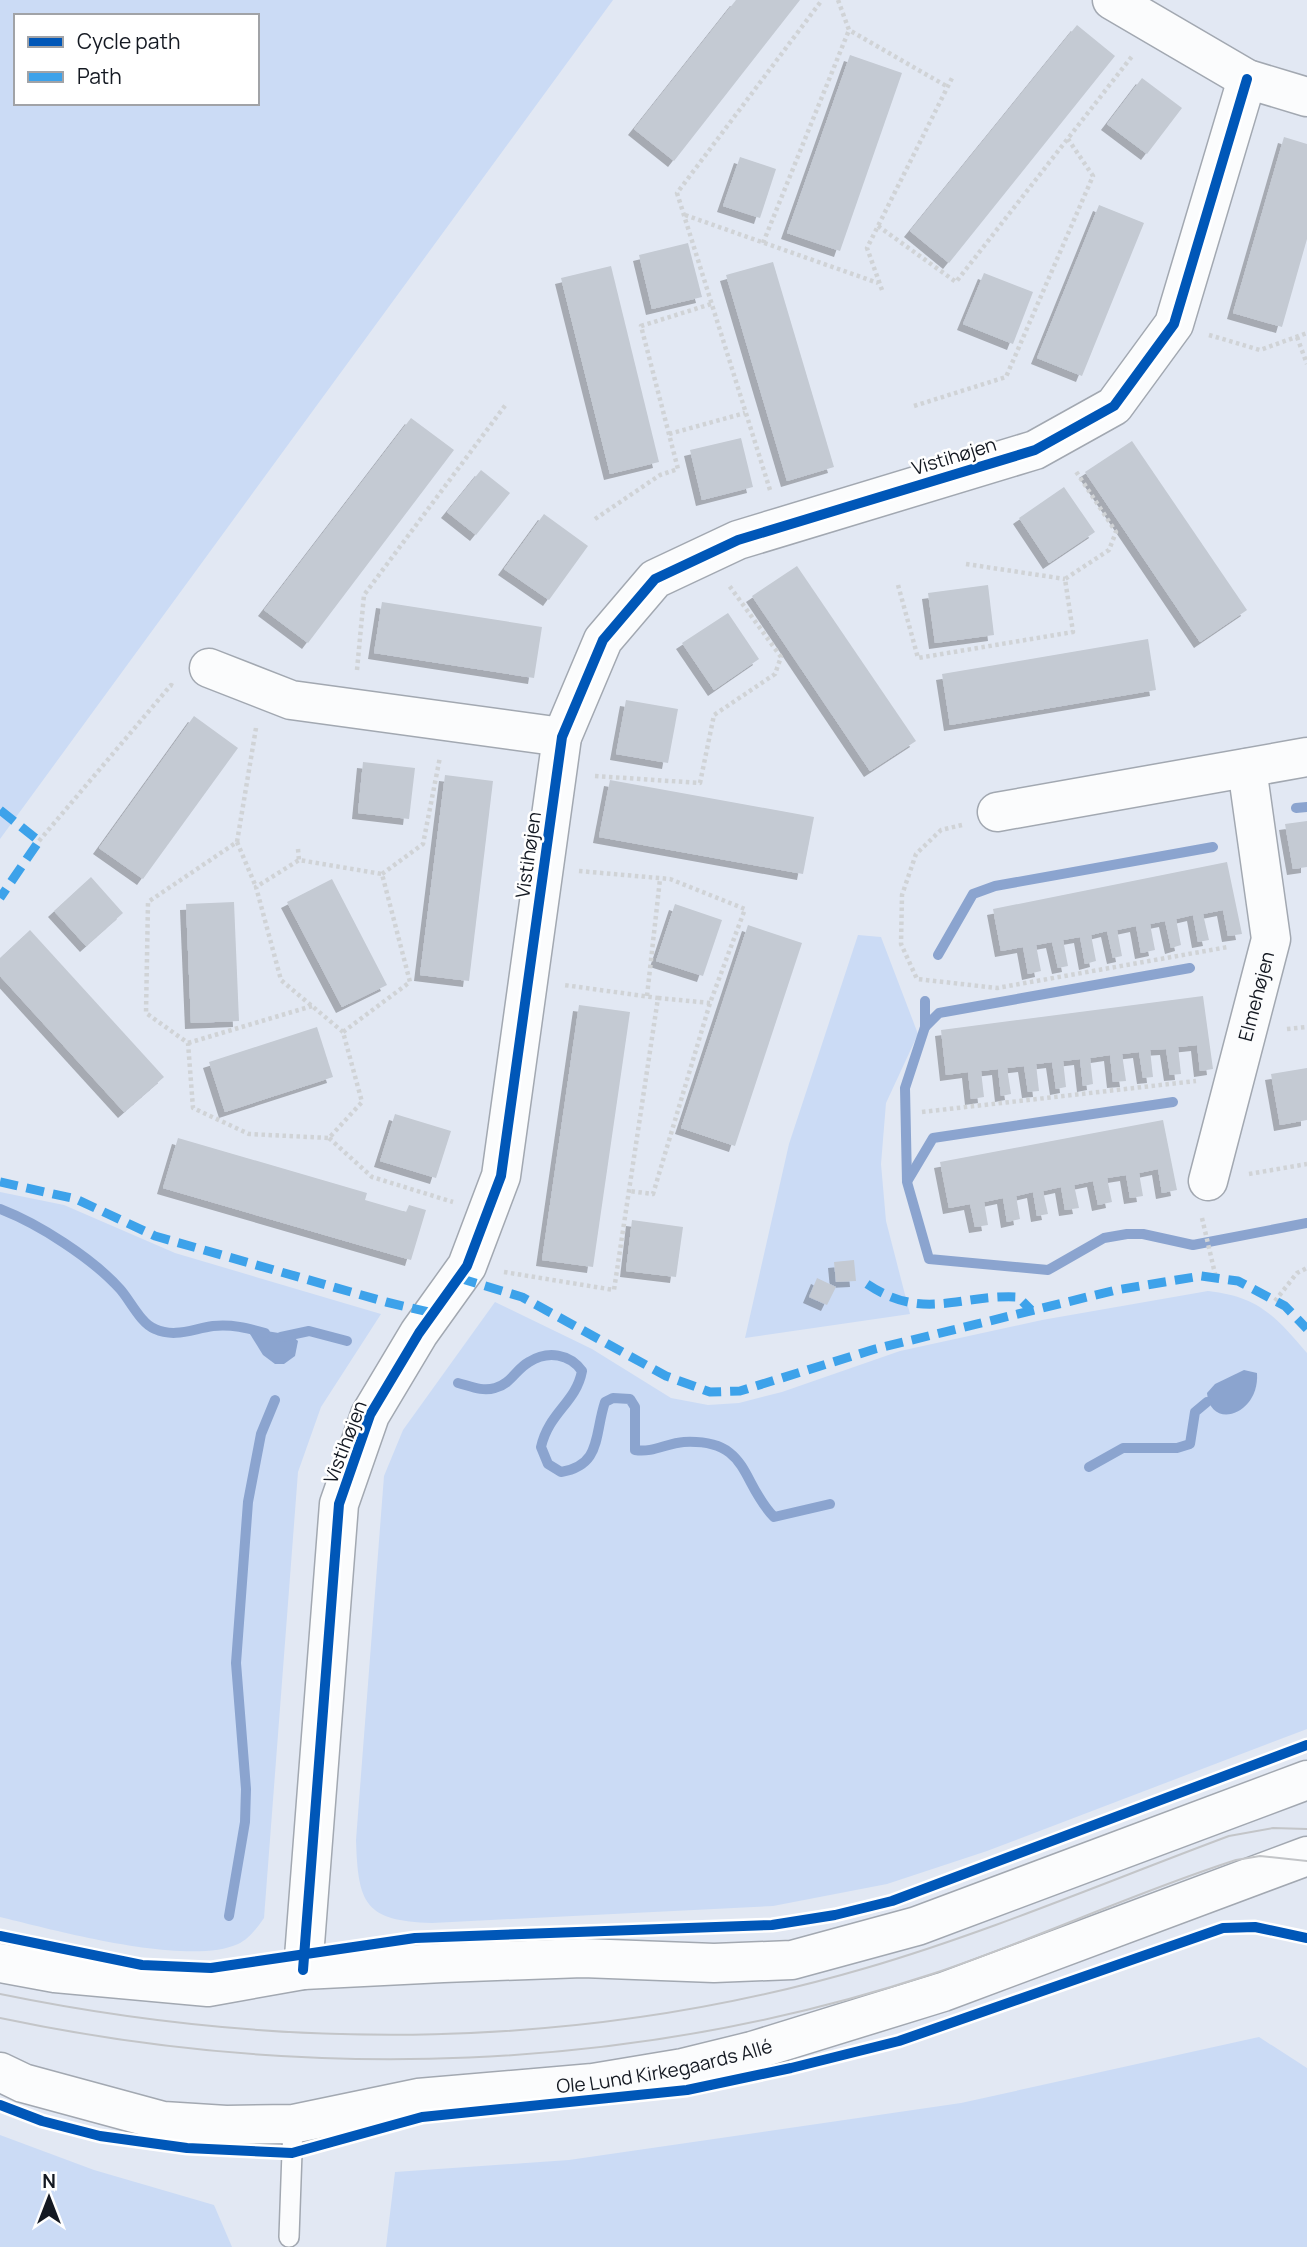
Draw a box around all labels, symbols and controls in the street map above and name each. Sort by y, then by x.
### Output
legend [14,14,259,105]
text: Cycle path [77,27,180,55]
text: Path [77,62,122,90]
street label: Vistihøjen [909,431,999,481]
street label: Vistihøjen [509,810,547,900]
street label: Elmehøjen [1232,948,1280,1044]
street label: Vistihøjen [317,1397,373,1487]
street label: Ole Lund Kirkegaards Allé [555,2033,775,2099]
north arrow [14,2163,84,2233]
text: N [42,2168,56,2194]

